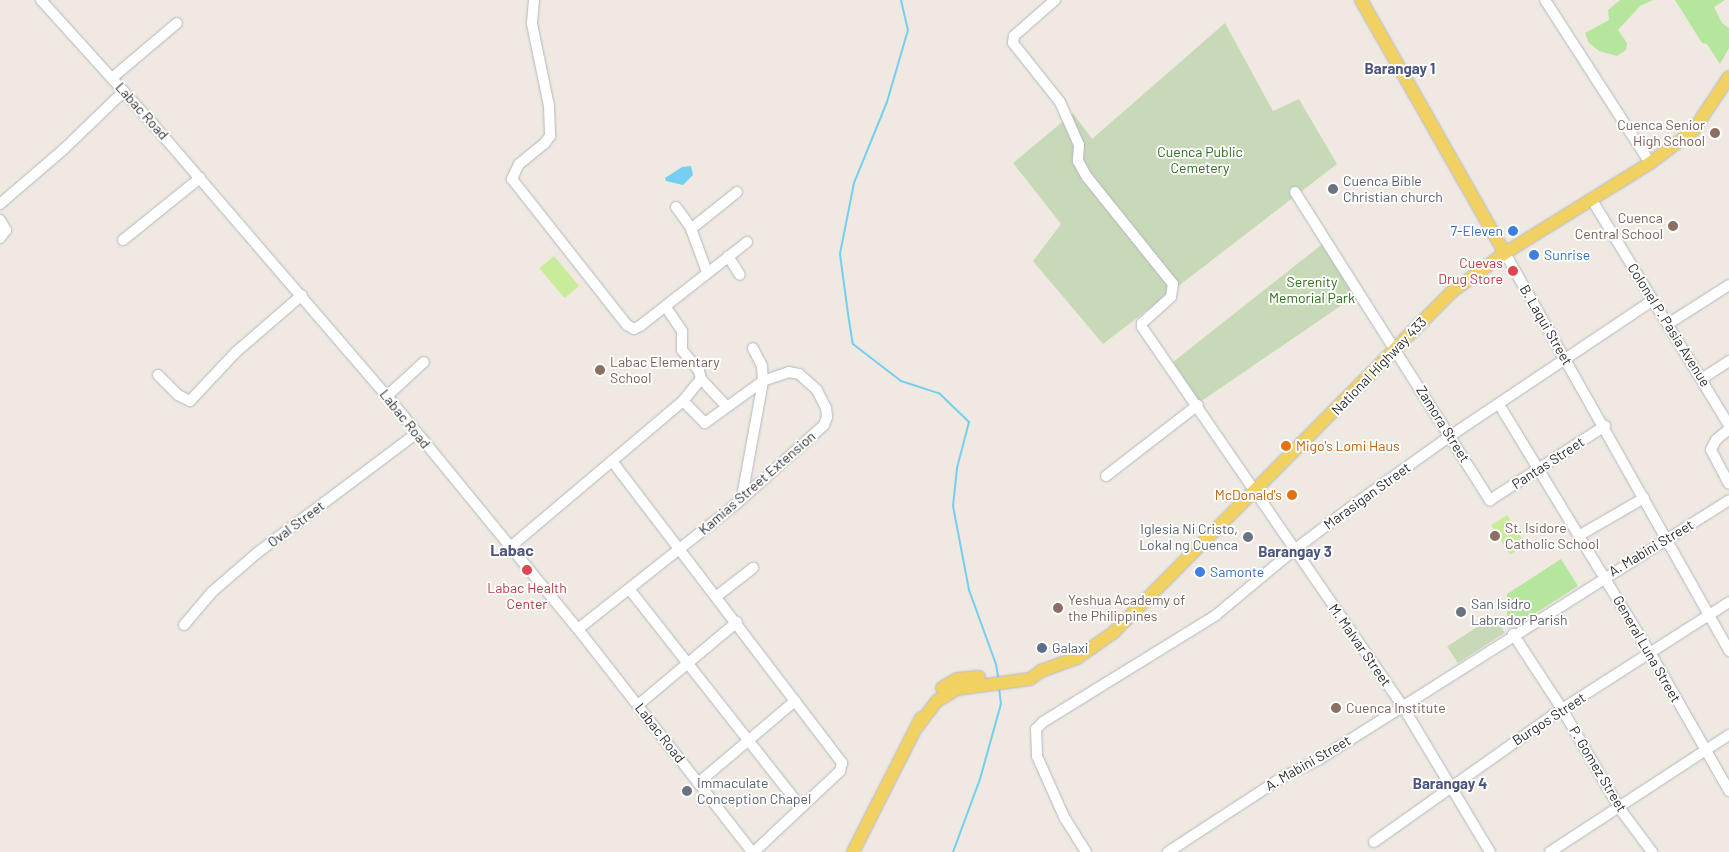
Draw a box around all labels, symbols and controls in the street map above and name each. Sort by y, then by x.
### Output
district label: Barangay 1 [1365,60,1435,78]
street label: Labac Road [112,79,172,143]
place label: Cuenca Senior High School [1617,117,1705,150]
marker: Cuenca Senior High School [1709,127,1721,139]
park label: Cuenca Public Cemetery [1157,144,1243,176]
place label: Cuenca Bible Christian church [1343,173,1443,206]
marker: Cuenca Bible Christian church [1327,183,1339,195]
place label: Cuenca Central School [1575,210,1663,242]
marker: Cuenca Central School [1667,220,1679,232]
place label: 7-Eleven [1450,223,1503,239]
marker: 7-Eleven [1507,225,1519,237]
place label: Sunrise [1544,247,1590,263]
marker: Sunrise [1528,249,1540,261]
place label: Cuevas Drug Store [1438,255,1503,288]
street label: Colonel P. Pasia Avenue [1624,260,1714,390]
marker: Cuevas Drug Store [1507,265,1519,277]
park label: Serenity Memorial Park [1269,274,1355,306]
street label: B. Laqui Street [1516,282,1576,368]
street label: National Highway 433 [1328,314,1430,418]
place label: Labac Elementary School [610,354,720,387]
marker: Labac Elementary School [594,364,606,376]
street label: Zamora Street [1413,383,1473,465]
street label: Labac Road [376,386,434,452]
street label: Kamias Street Extension [695,428,819,538]
street label: Pantas Street [1509,433,1587,493]
place label: Migo's Lomi Haus [1296,438,1400,454]
marker: Migo's Lomi Haus [1280,440,1292,452]
street label: Marasigan Street [1320,459,1414,533]
place label: McDonald's [1215,487,1282,503]
marker: McDonald's [1286,489,1298,501]
street label: Oval Street [264,497,328,551]
street label: A. Mabini Street [1606,516,1696,580]
place label: St. Isidore Catholic School [1505,520,1599,552]
place label: Iglesia Ni Cristo, Lokal ng Cuenca [1139,521,1238,554]
marker: St. Isidore Catholic School [1489,530,1501,542]
marker: Iglesia Ni Cristo, Lokal ng Cuenca [1242,531,1254,543]
district label: Labac [490,540,534,560]
district label: Barangay 3 [1258,543,1332,561]
marker: Labac Health Center [520,563,534,577]
place label: Samonte [1210,564,1264,580]
marker: Samonte [1194,566,1206,578]
place label: Labac Health Center [487,580,567,612]
place label: Yeshua Academy of the Philippines [1068,592,1185,624]
street label: General Luna Street [1610,593,1684,705]
place label: San Isidro Labrador Parish [1471,596,1567,628]
street label: M. Malvar Street [1325,601,1395,689]
marker: Yeshua Academy of the Philippines [1052,602,1064,614]
marker: San Isidro Labrador Parish [1455,606,1467,618]
place label: Galaxi [1052,640,1088,656]
marker: Galaxi [1036,642,1048,654]
street label: Burgos Street [1509,689,1589,749]
street label: Labac Road [632,700,688,766]
place label: Cuenca Institute [1346,700,1446,716]
marker: Cuenca Institute [1330,702,1342,714]
street label: P. Gomez Street [1566,723,1630,815]
street label: A. Mabini Street [1262,732,1354,794]
place label: Immaculate Conception Chapel [697,775,811,808]
district label: Barangay 4 [1413,775,1487,793]
marker: Immaculate Conception Chapel [681,785,693,797]

